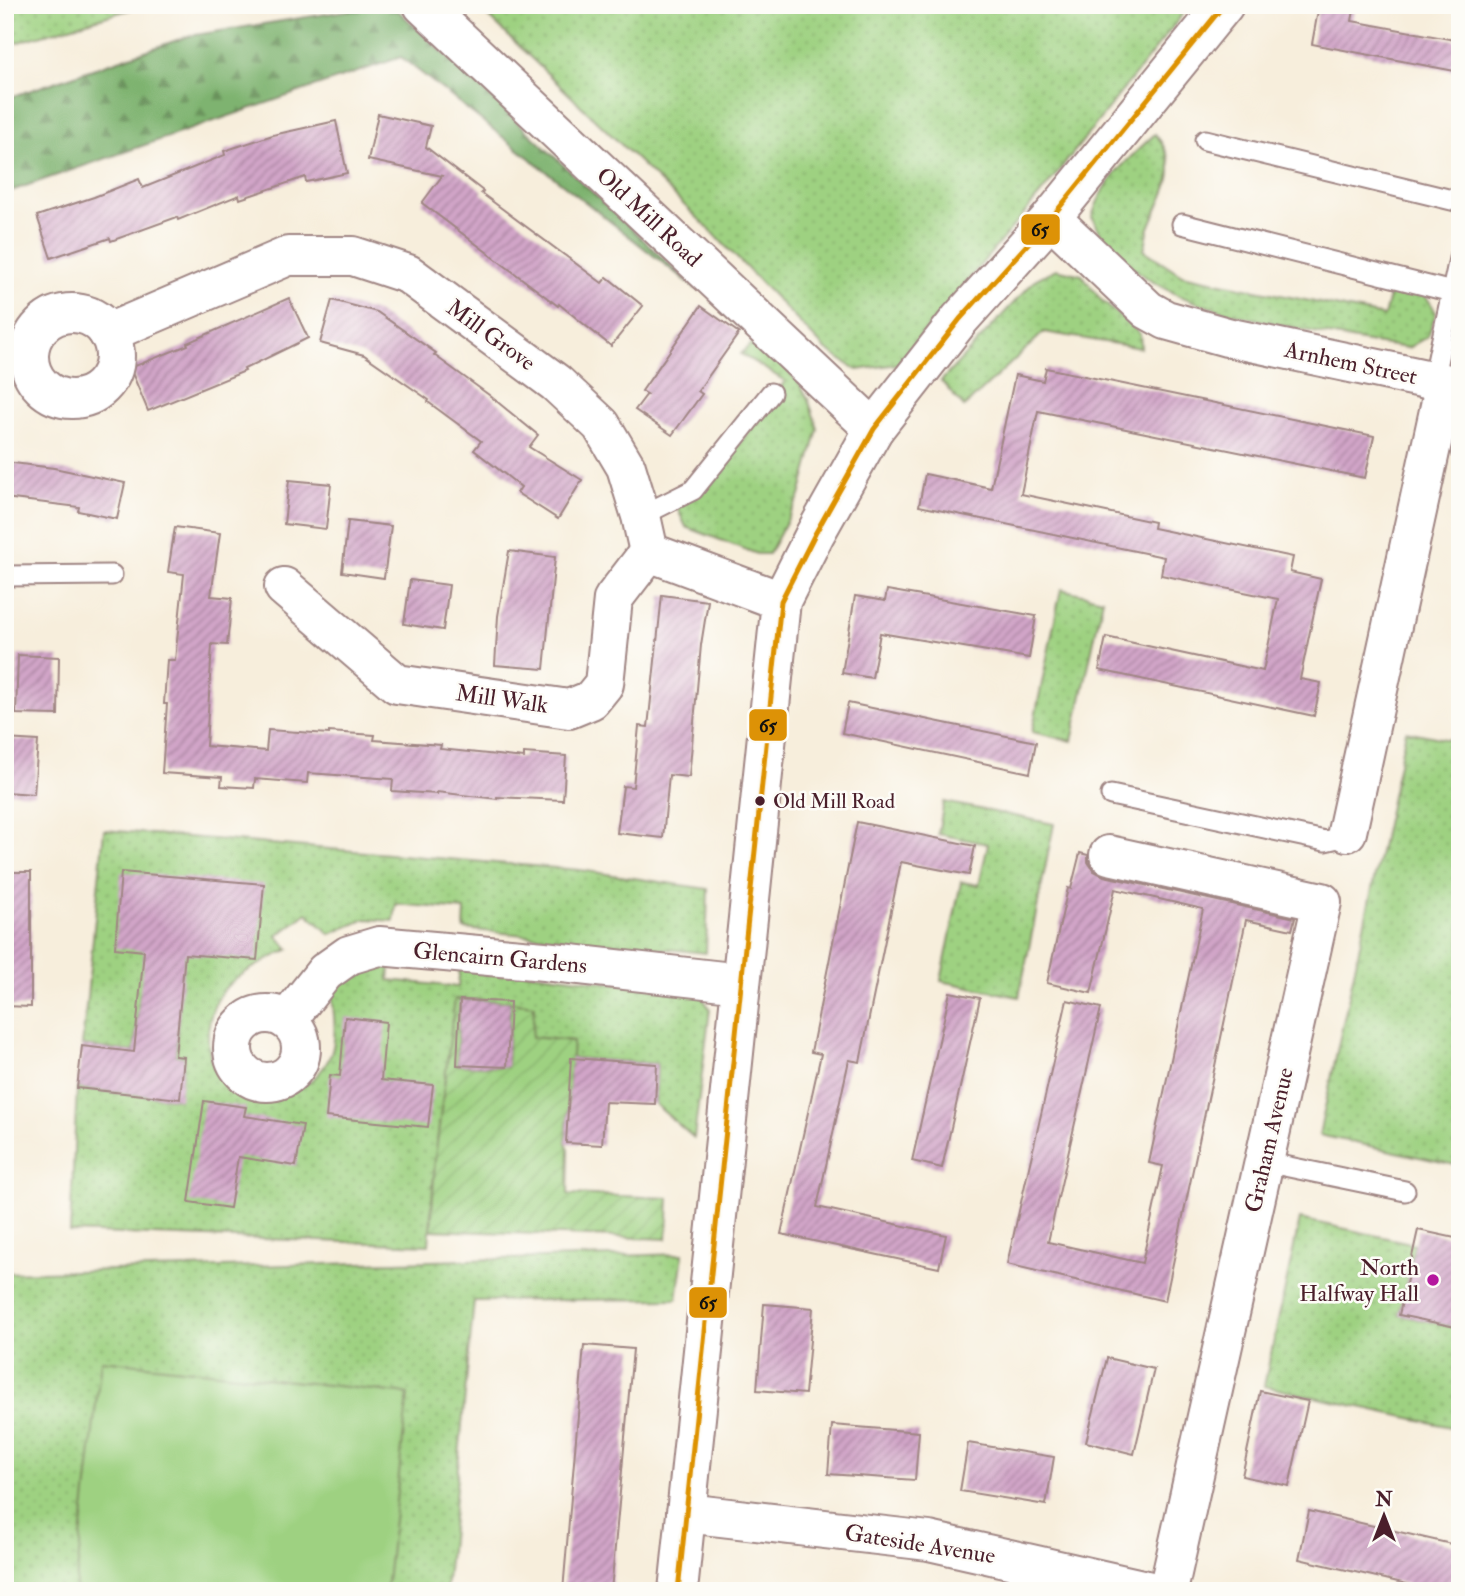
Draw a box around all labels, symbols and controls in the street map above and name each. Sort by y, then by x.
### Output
street label: Old Mill Road [590,161,708,273]
line badge: 65 [1020,213,1061,246]
text: 65 [1031,218,1050,242]
street label: Mill Grove [441,293,542,377]
street label: Arnhem Street [1281,335,1420,391]
street label: Mill Walk [454,678,550,720]
line badge: 65 [748,708,788,742]
text: 65 [759,714,778,738]
place label: Old Mill Road [773,788,896,815]
marker: Old Mill Road [753,794,767,808]
street label: Glencairn Gardens [412,936,588,980]
street label: Graham Avenue [1238,1064,1300,1215]
place label: North Halfway Hall [1299,1253,1419,1308]
marker: North Halfway Hall [1425,1272,1441,1288]
line badge: 65 [688,1286,728,1319]
text: 65 [699,1291,718,1315]
north arrow [1350,1480,1420,1550]
text: N [1374,1488,1393,1512]
street label: Gateside Avenue [843,1518,998,1570]

